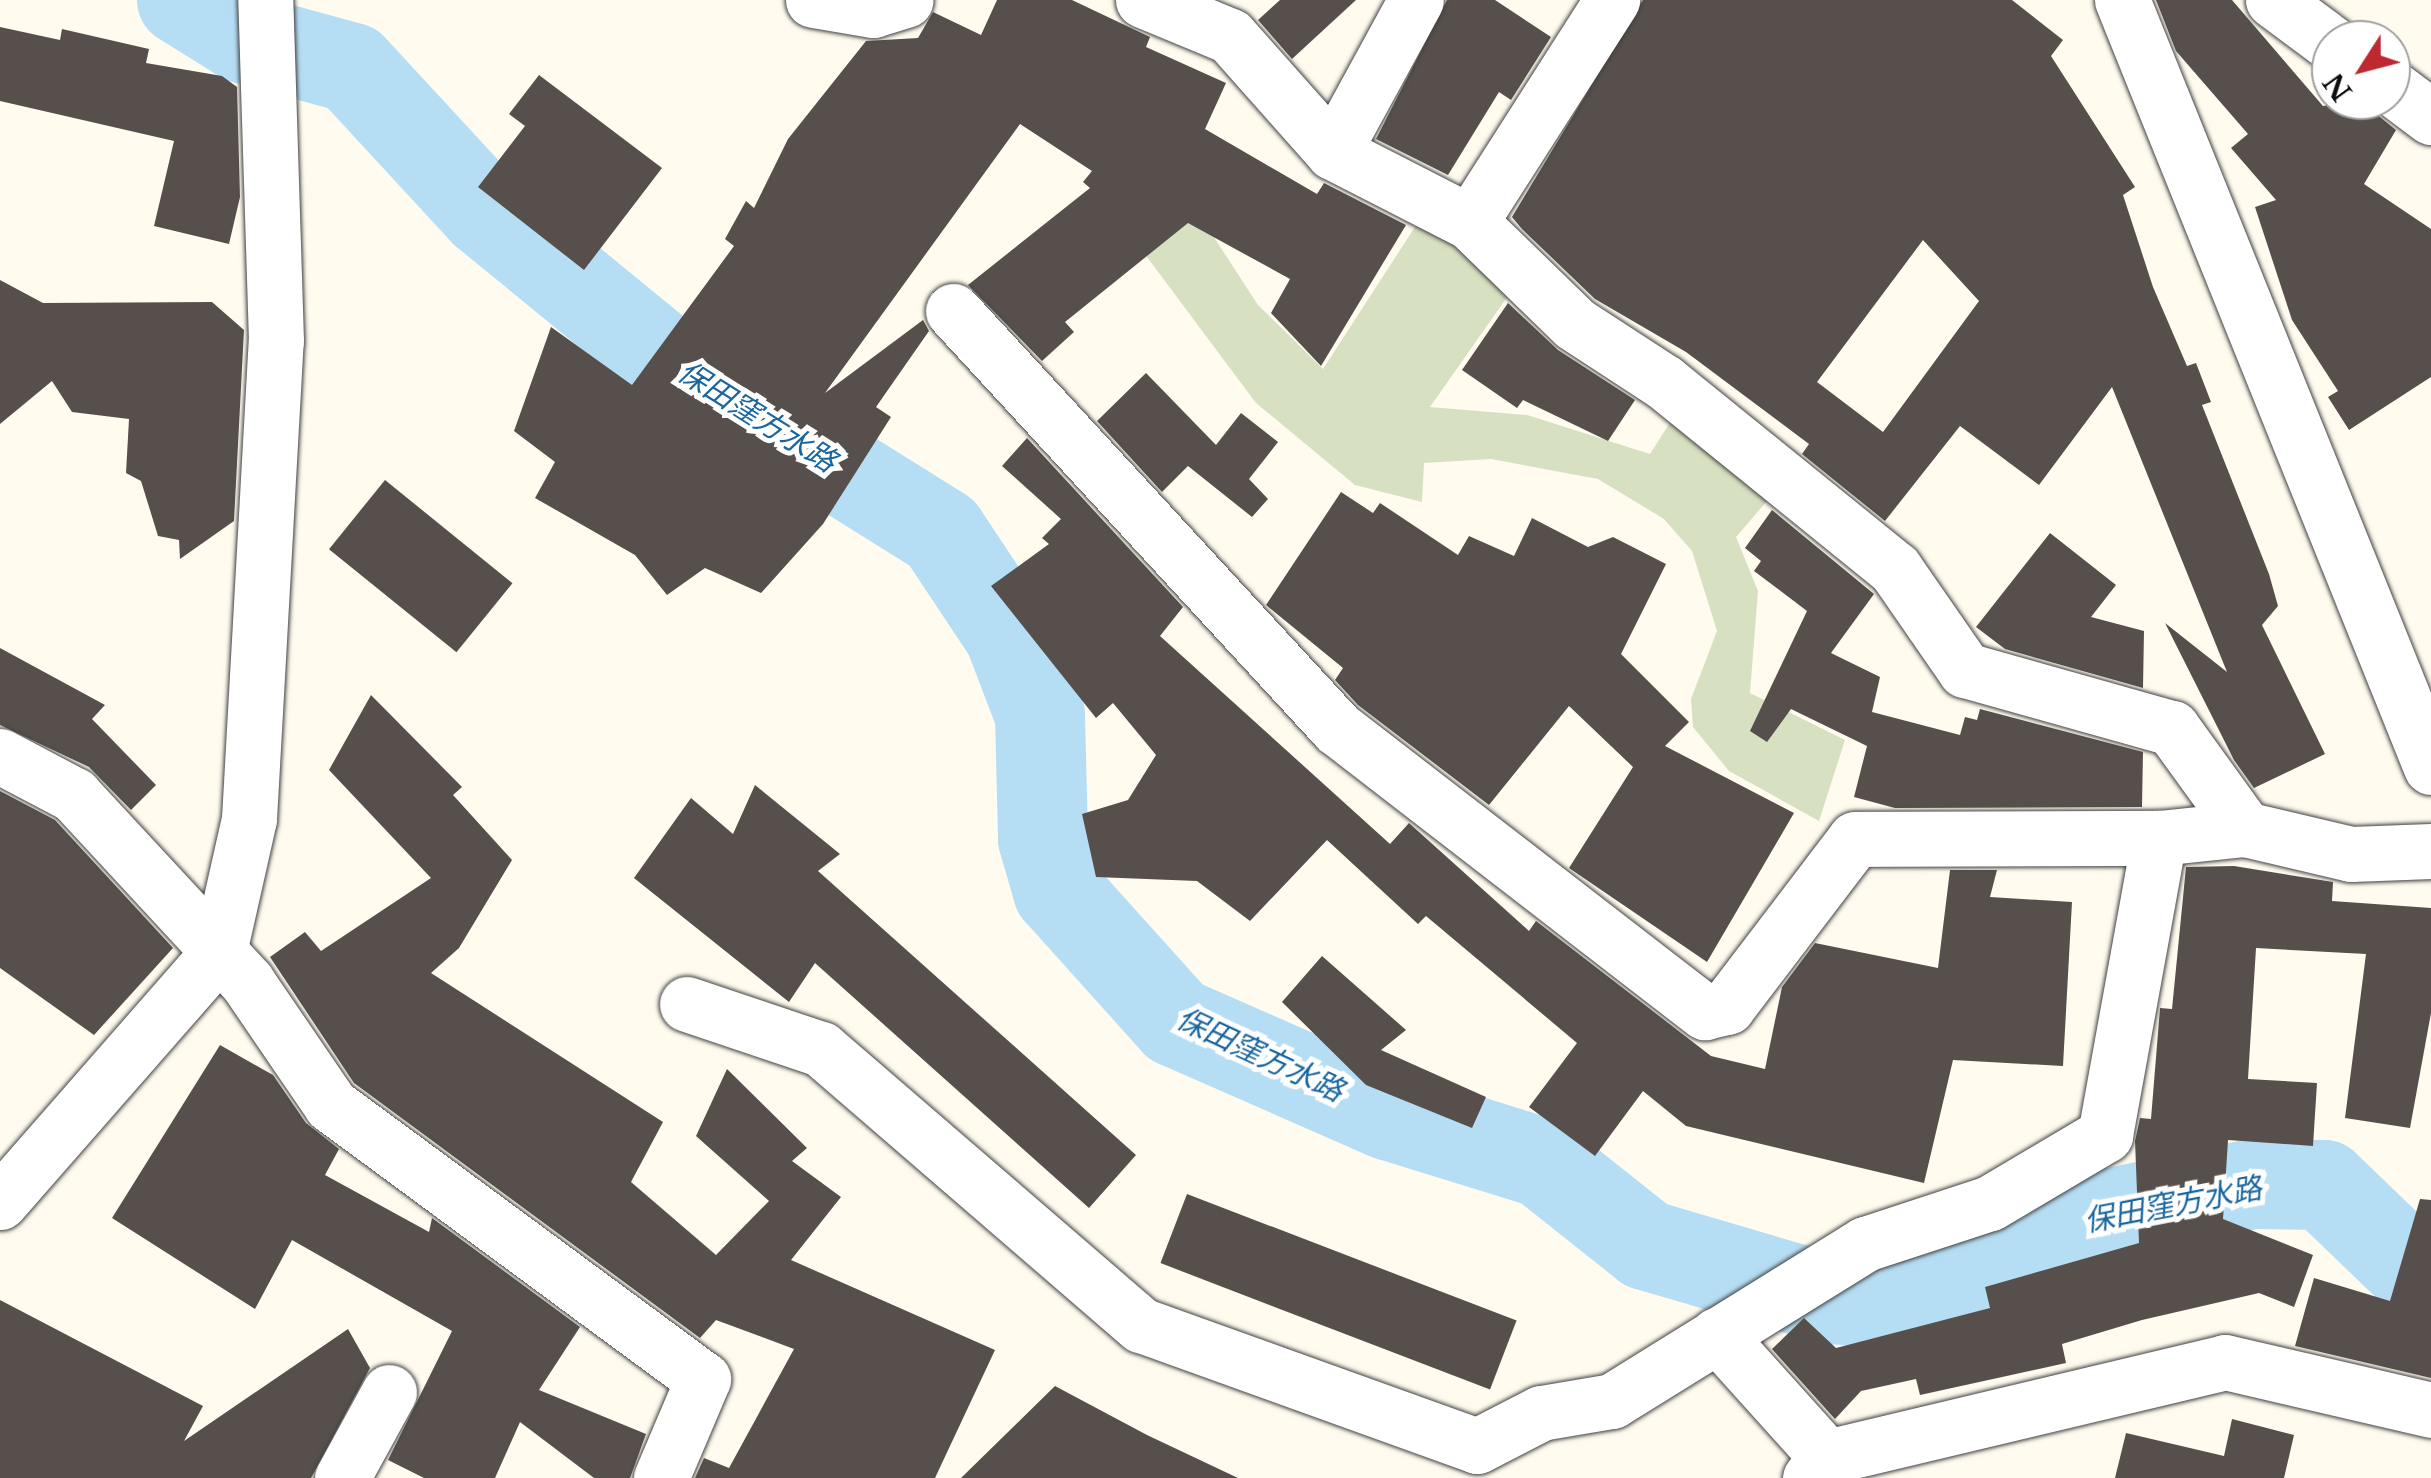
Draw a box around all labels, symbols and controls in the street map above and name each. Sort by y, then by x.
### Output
north arrow [2311,20,2411,120]
text: N [2316,66,2360,108]
water label: 保田窪方水路 [671,354,843,480]
water label: 保田窪方水路 [1171,1001,1349,1109]
water label: 保田窪方水路 [2081,1170,2265,1240]

